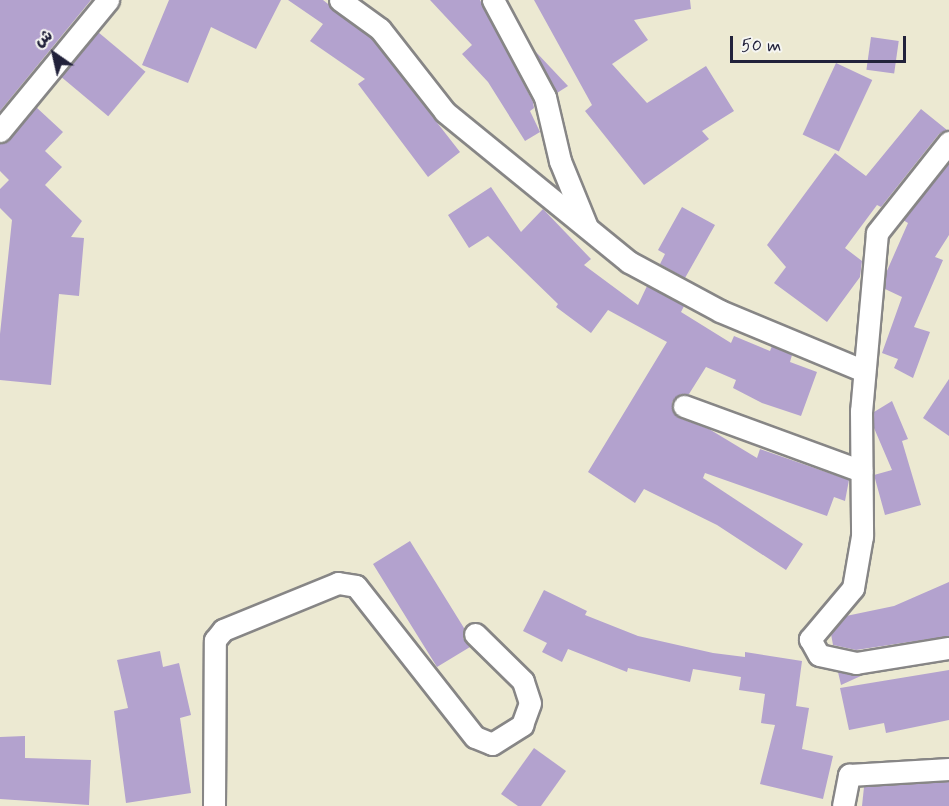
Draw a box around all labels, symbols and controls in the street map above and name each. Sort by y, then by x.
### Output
north arrow [24,24,84,84]
scale bar [733,24,908,62]
text: ش [30,25,57,52]
text: 50 m [741,34,781,58]

